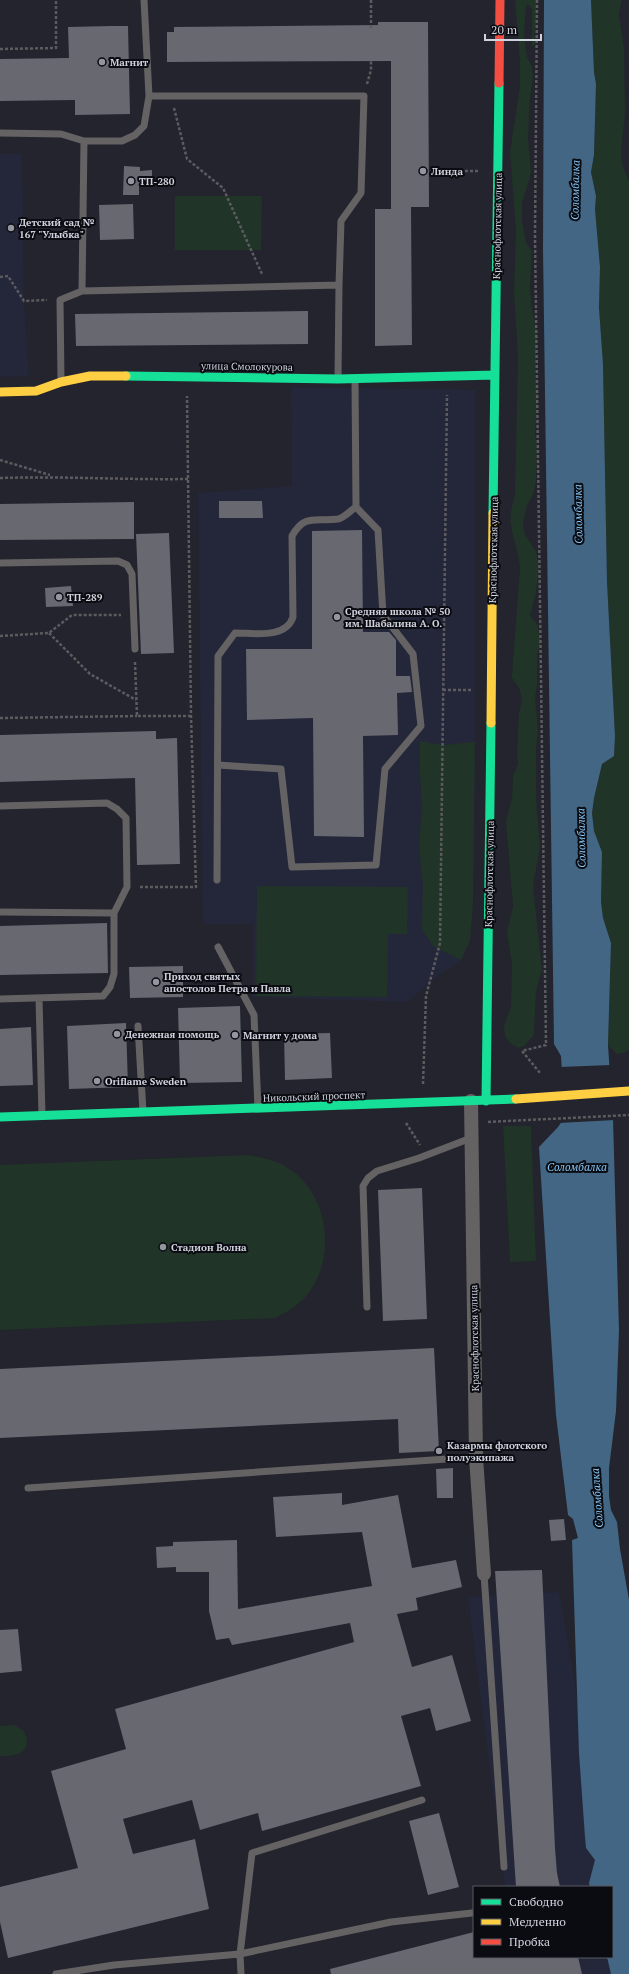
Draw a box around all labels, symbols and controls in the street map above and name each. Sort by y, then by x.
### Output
scale bar [485,16,541,42]
text: 20 m [491,22,518,37]
place label: Магнит [110,56,149,69]
marker: Магнит [97,57,107,67]
water label: Соломбалка [567,160,583,220]
place label: Линда [430,165,463,178]
marker: Линда [418,166,428,176]
street label: Краснофлотская улица [490,173,505,279]
place label: ТП-280 [139,175,175,188]
marker: ТП-280 [126,176,136,186]
place label: Детский сад № 167 "Улыбка" [19,216,95,241]
marker: Детский сад № 167 "Улыбка" [6,223,16,233]
street label: улица Смолокурова [200,359,293,374]
water label: Соломбалка [570,484,586,544]
street label: Краснофлотская улица [486,497,501,603]
place label: ТП-289 [67,591,103,604]
marker: ТП-289 [54,592,64,602]
place label: Средняя школа № 50 им. Шабалина А. О. [345,605,451,630]
marker: Средняя школа № 50 им. Шабалина А. О. [332,612,342,622]
water label: Соломбалка [573,808,589,868]
street label: Краснофлотская улица [482,821,497,927]
place label: Приход святых апостолов Петра и Павла [164,970,291,995]
marker: Приход святых апостолов Петра и Павла [151,977,161,987]
place label: Денежная помощь [125,1028,220,1041]
marker: Денежная помощь [112,1029,122,1039]
place label: Магнит у дома [243,1029,318,1042]
marker: Магнит у дома [230,1030,240,1040]
place label: Oriflame Sweden [105,1075,187,1088]
marker: Oriflame Sweden [92,1076,102,1086]
street label: Никольский проспект [263,1088,365,1105]
water label: Соломбалка [547,1160,607,1174]
place label: Стадион Волна [171,1241,247,1254]
marker: Стадион Волна [158,1242,168,1252]
street label: Краснофлотская улица [467,1285,482,1391]
place label: Казармы флотского полуэкипажа [447,1439,547,1464]
marker: Казармы флотского полуэкипажа [434,1446,444,1456]
water label: Соломбалка [588,1468,606,1528]
legend [473,1886,613,1958]
text: Свободно [509,1894,564,1909]
text: Медленно [509,1914,566,1929]
text: Пробка [509,1934,550,1949]

